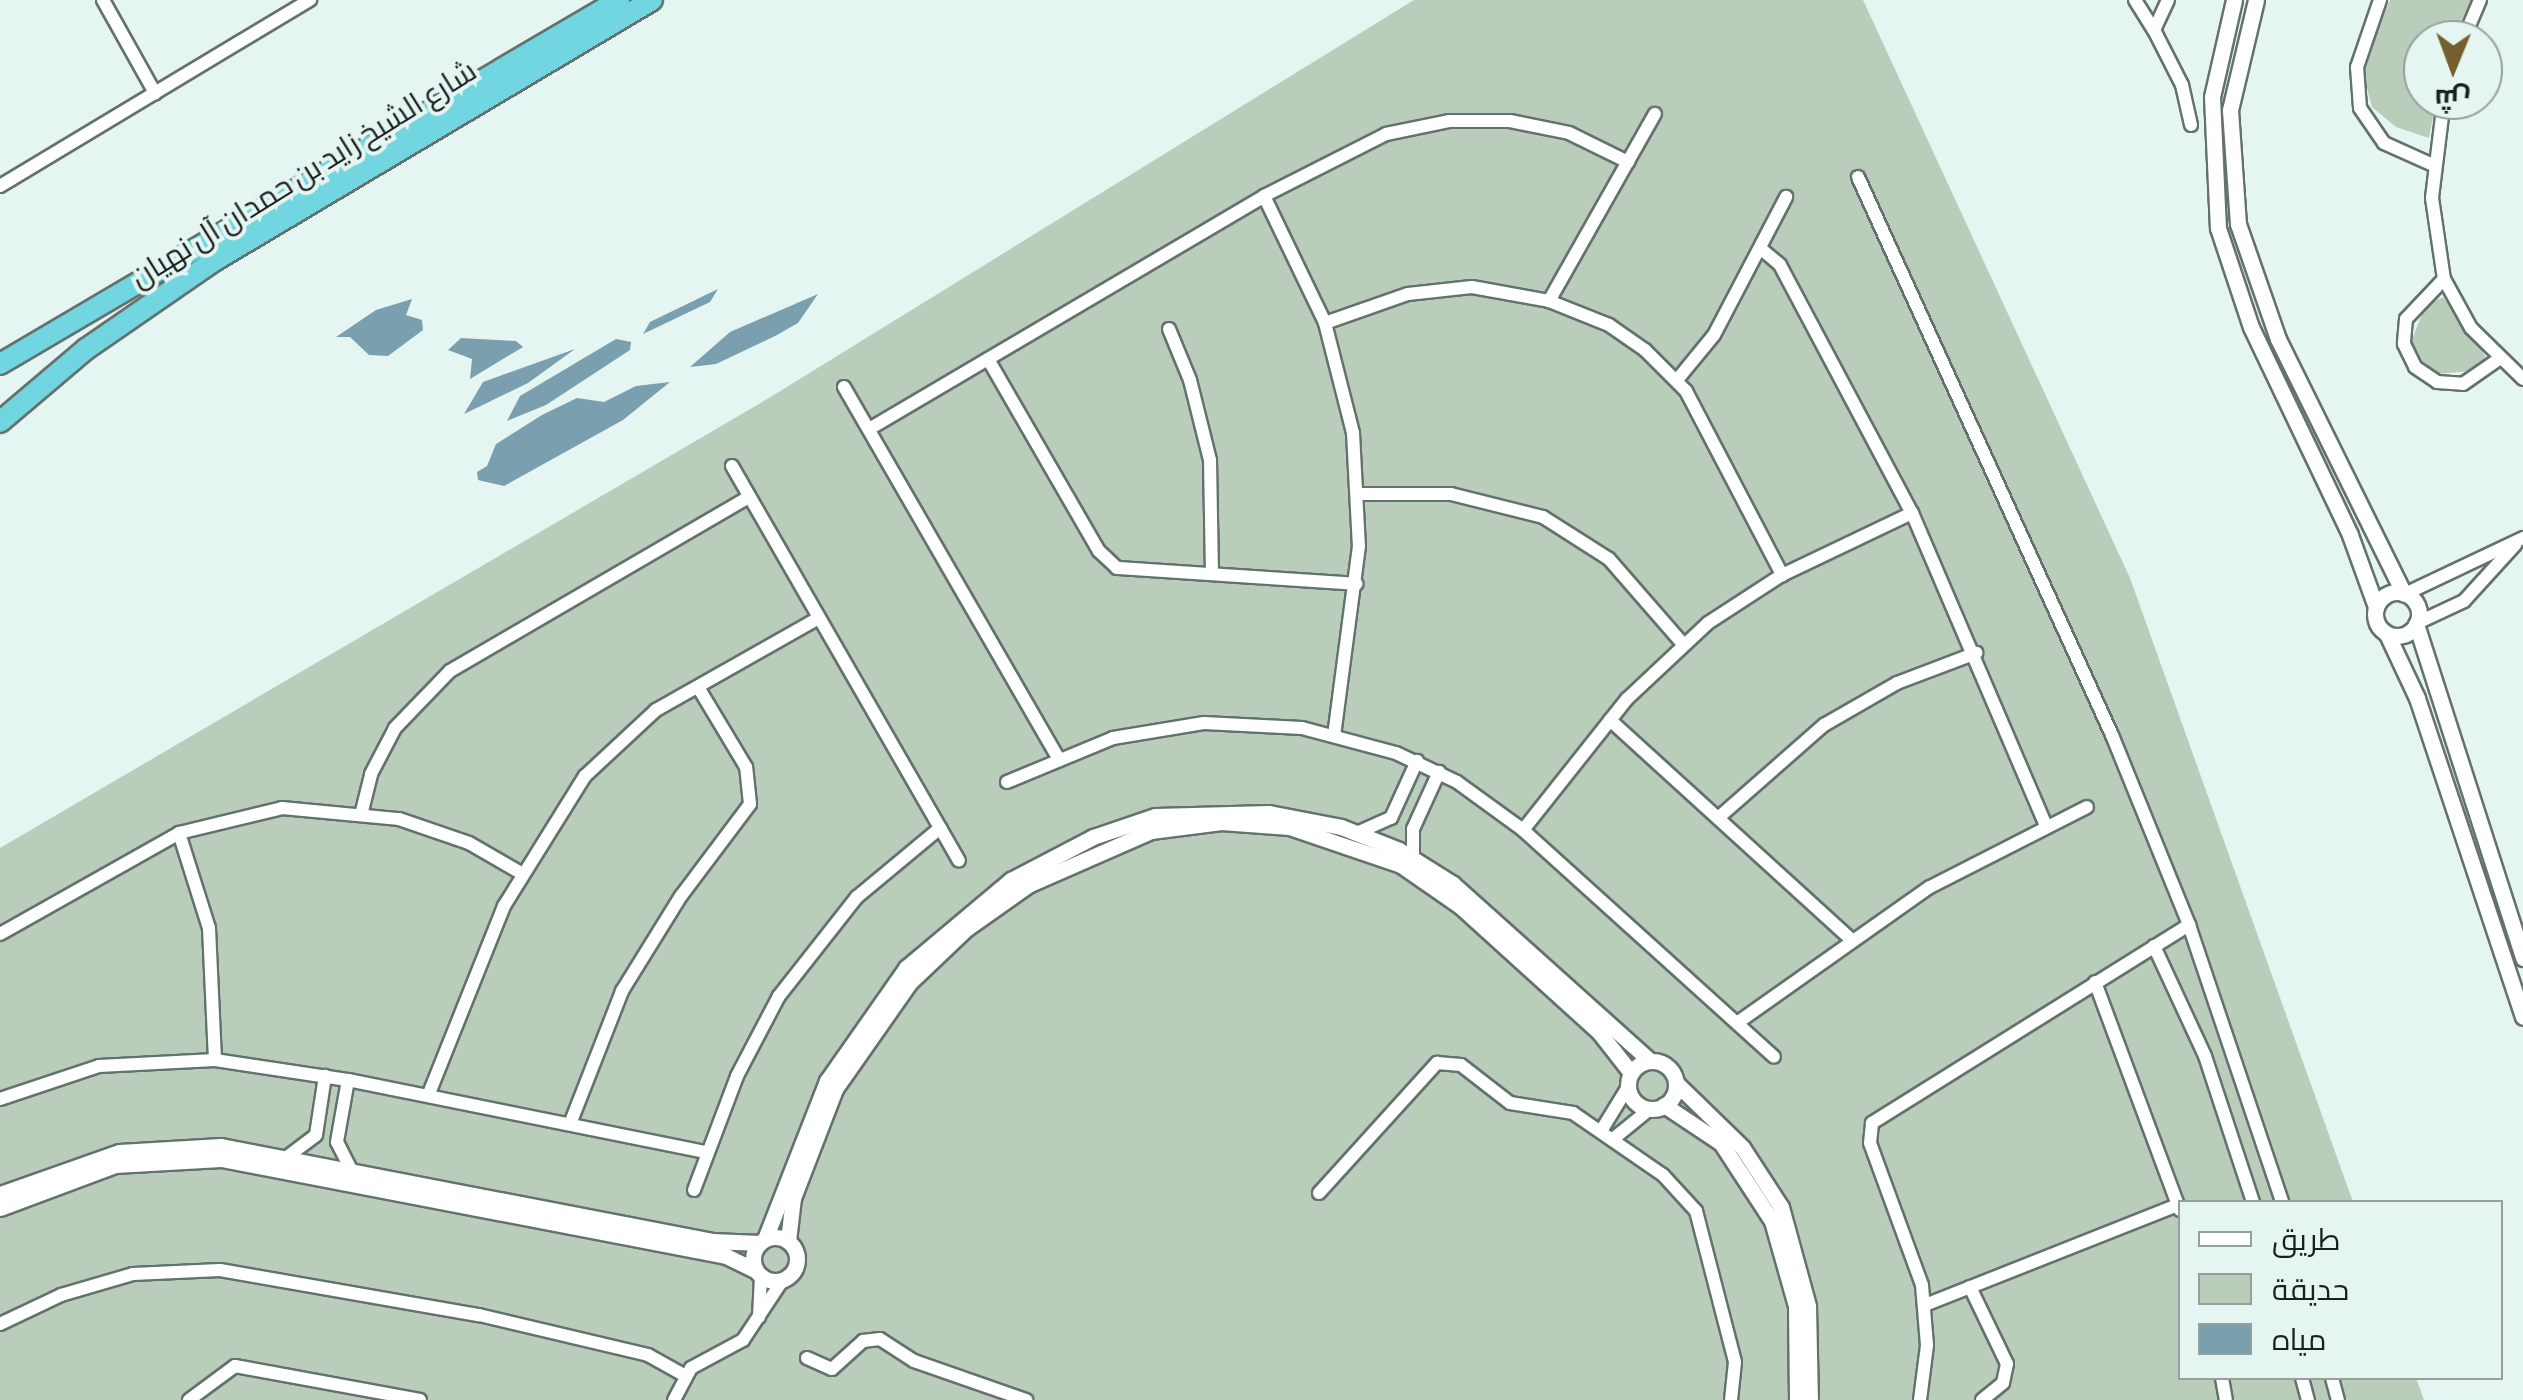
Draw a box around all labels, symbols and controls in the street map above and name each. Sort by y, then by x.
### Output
north arrow [2403,20,2503,120]
street label: شارع الشيخ زايد بن حمدان آل نهيان [124,53,484,297]
text: ش [2434,84,2471,112]
legend [2178,1200,2503,1380]
text: طريق [2272,1226,2341,1256]
text: حديقة [2272,1276,2349,1306]
text: مياه [2272,1326,2326,1356]

